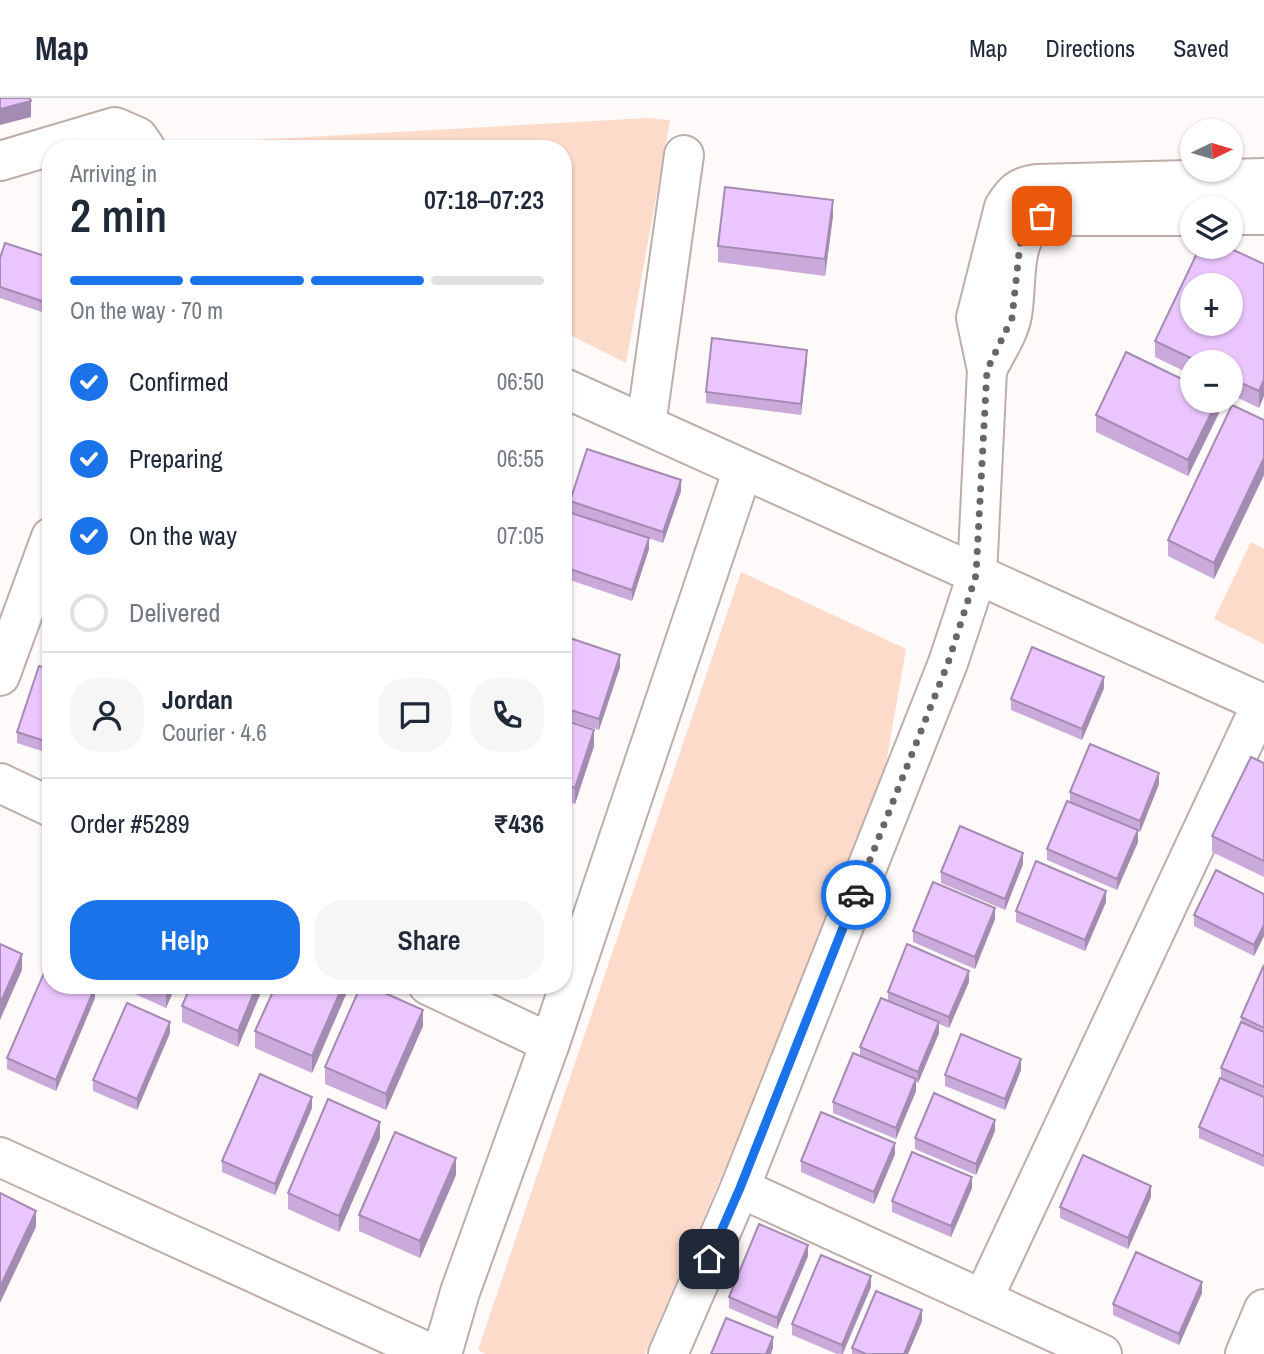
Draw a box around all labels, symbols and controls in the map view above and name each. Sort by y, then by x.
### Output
text: Map [35,26,89,70]
text: Map [969,32,1007,64]
text: Directions [1045,32,1135,64]
text: Saved [1173,32,1229,64]
north arrow [1180,119,1242,182]
map controls [1180,119,1243,413]
text: Arriving in [70,158,157,189]
text: 07:18–07:23 [424,182,544,217]
text: 2 min [70,184,167,246]
pin [1012,186,1072,246]
button: layers [1180,196,1243,259]
icon: bag [1023,197,1061,235]
button: + [1180,273,1243,336]
text: On the way · 70 m [70,295,223,326]
button: − [1180,350,1243,413]
icon: check [70,363,108,401]
text: Confirmed [129,364,229,399]
text: 06:50 [497,366,544,397]
icon: check [70,440,108,478]
text: Preparing [129,441,223,476]
text: 06:55 [497,443,544,474]
icon: check [70,517,108,555]
text: On the way [129,518,237,553]
text: 07:05 [497,520,544,551]
text: Delivered [129,595,220,630]
button: person [70,678,144,752]
button: chat [378,678,452,752]
button: phone [470,678,544,752]
text: Jordan [162,682,233,717]
text: Courier · 4.6 [162,717,267,748]
text: Order #5289 [70,806,190,841]
text: ₹436 [493,806,544,841]
courier [821,860,891,930]
icon: car [837,876,875,914]
button: Help [70,900,300,980]
button: Share [314,900,544,980]
pin [679,1229,739,1289]
icon: home [690,1240,728,1278]

